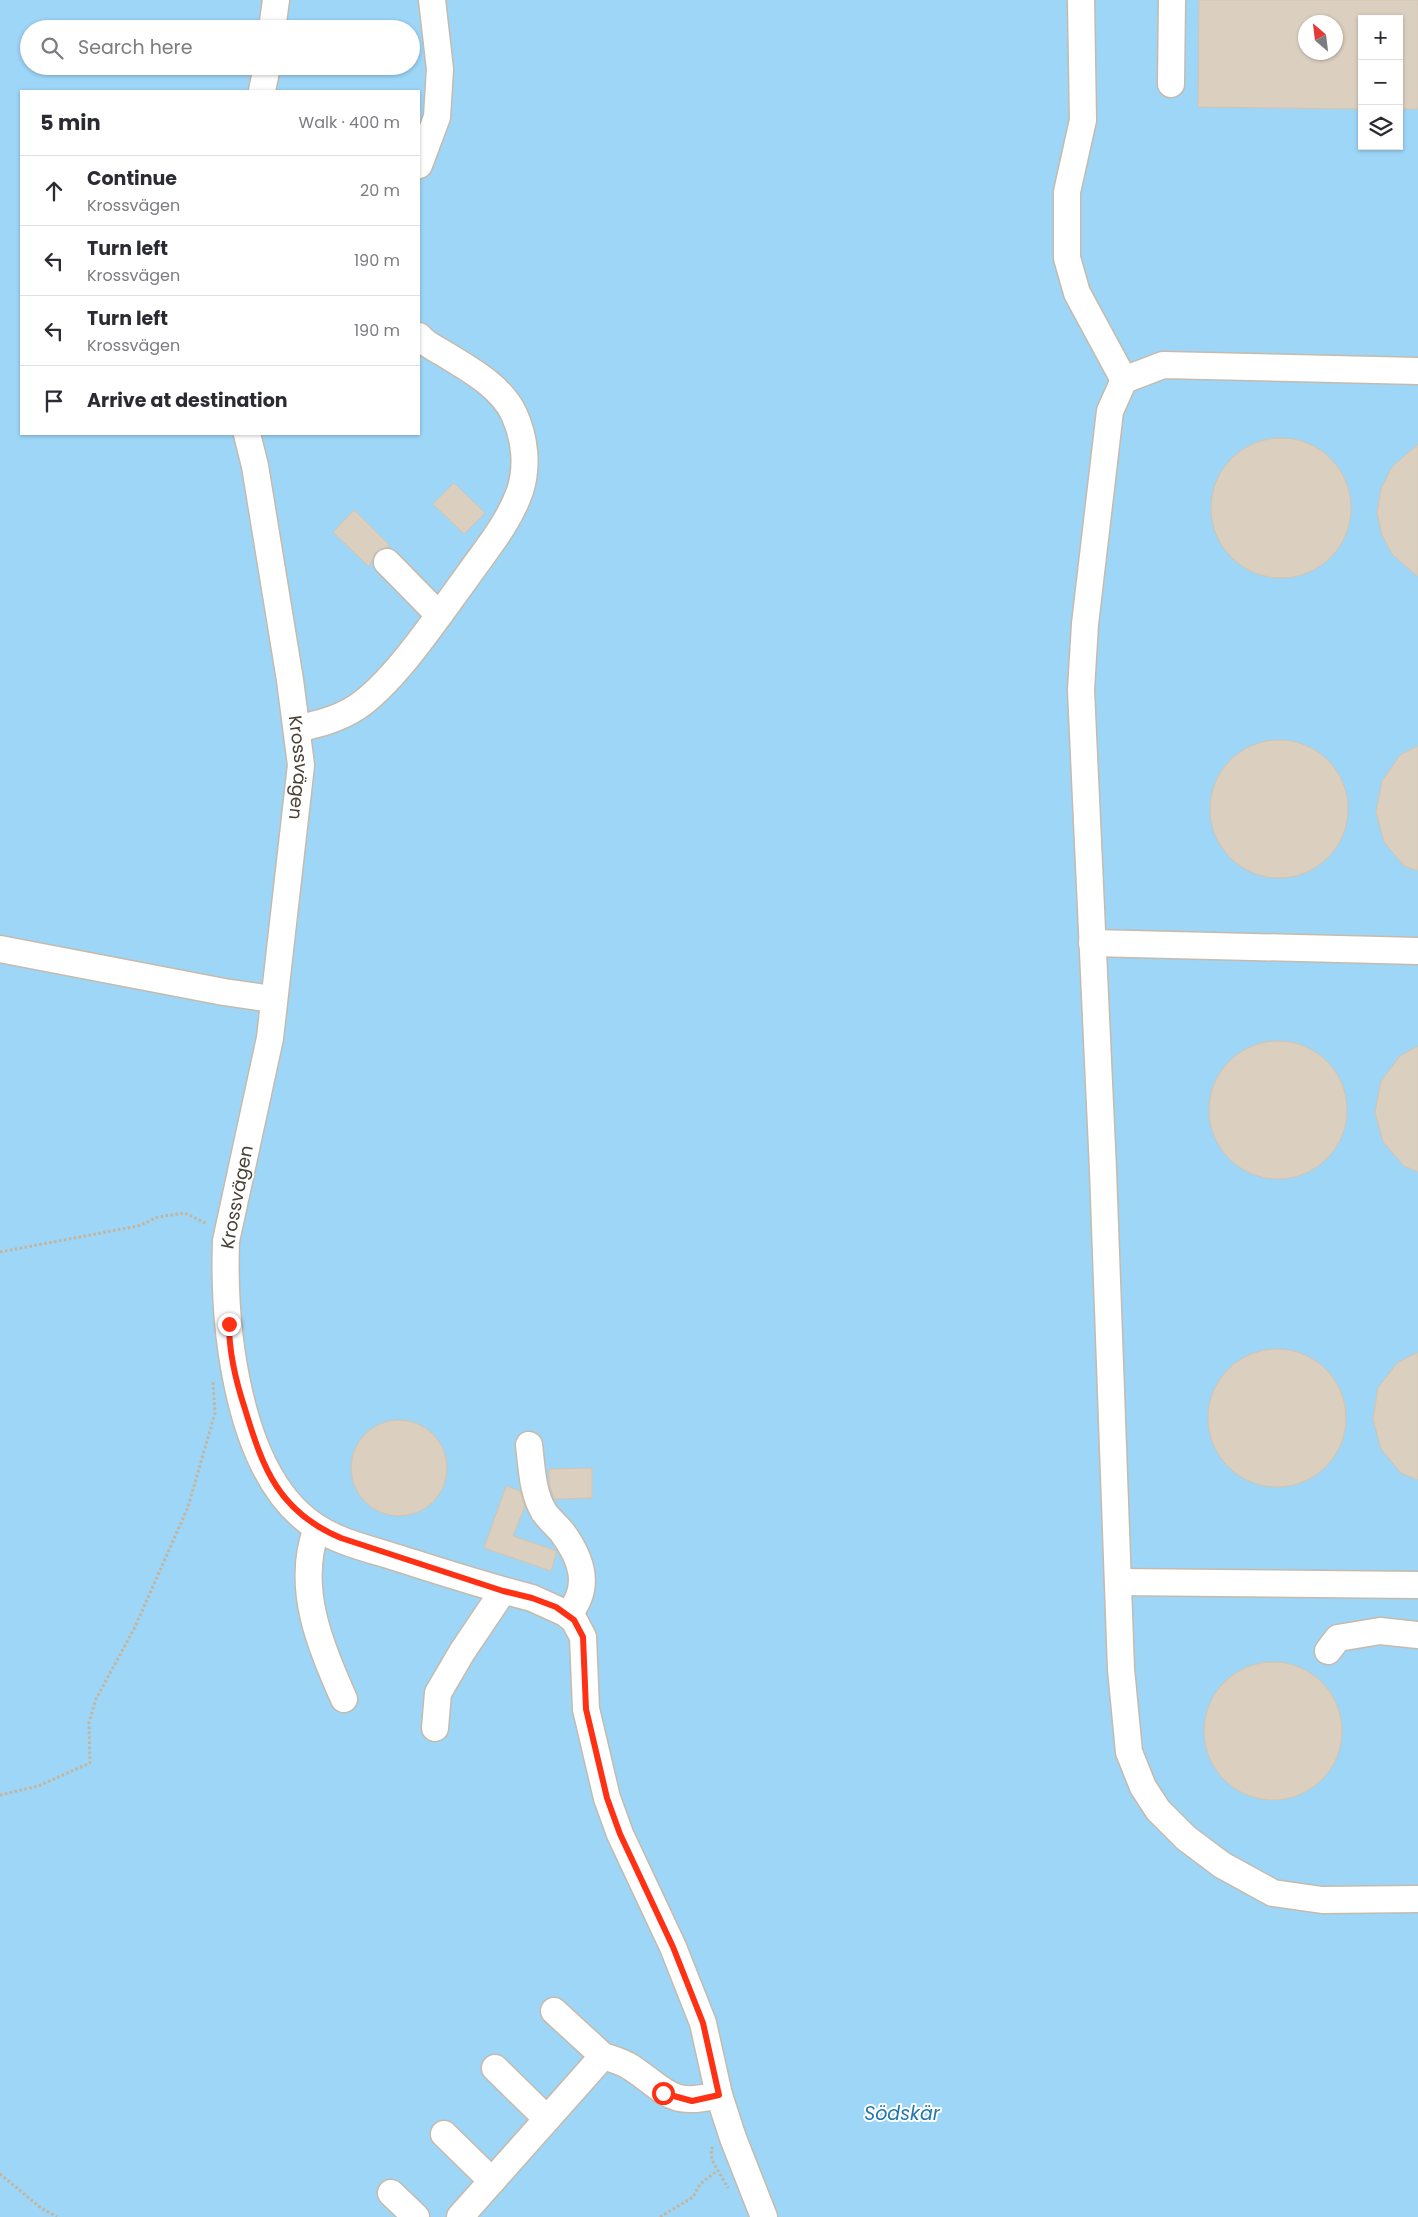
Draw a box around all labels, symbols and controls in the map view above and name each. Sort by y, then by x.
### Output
north arrow [1298,15,1343,60]
map controls [1358,15,1403,150]
button: + [1358,15,1403,60]
search box [20,20,420,75]
icon: search [38,34,66,62]
text: Search here [78,34,192,61]
button: − [1358,60,1403,105]
button: layers [1358,105,1403,150]
text: 5 min [40,108,101,137]
text: Walk · 400 m [299,111,400,134]
text: Continue [87,165,177,192]
icon: ahead [40,177,68,205]
text: 20 m [360,179,400,202]
text: Krossvägen [87,194,180,217]
text: Turn left [87,235,168,262]
icon: left [40,247,68,275]
text: 190 m [354,249,400,272]
text: Krossvägen [87,264,180,287]
text: Turn left [87,305,168,332]
icon: left [40,317,68,345]
text: 190 m [354,319,400,342]
text: Krossvägen [87,334,180,357]
icon: arrive [40,387,68,415]
text: Arrive at destination [87,387,288,414]
street label: Krossvägen [283,714,314,821]
street label: Krossvägen [214,1143,259,1251]
route end [218,1313,241,1336]
route start [652,2082,675,2105]
water label: Södskär [864,2100,941,2127]

